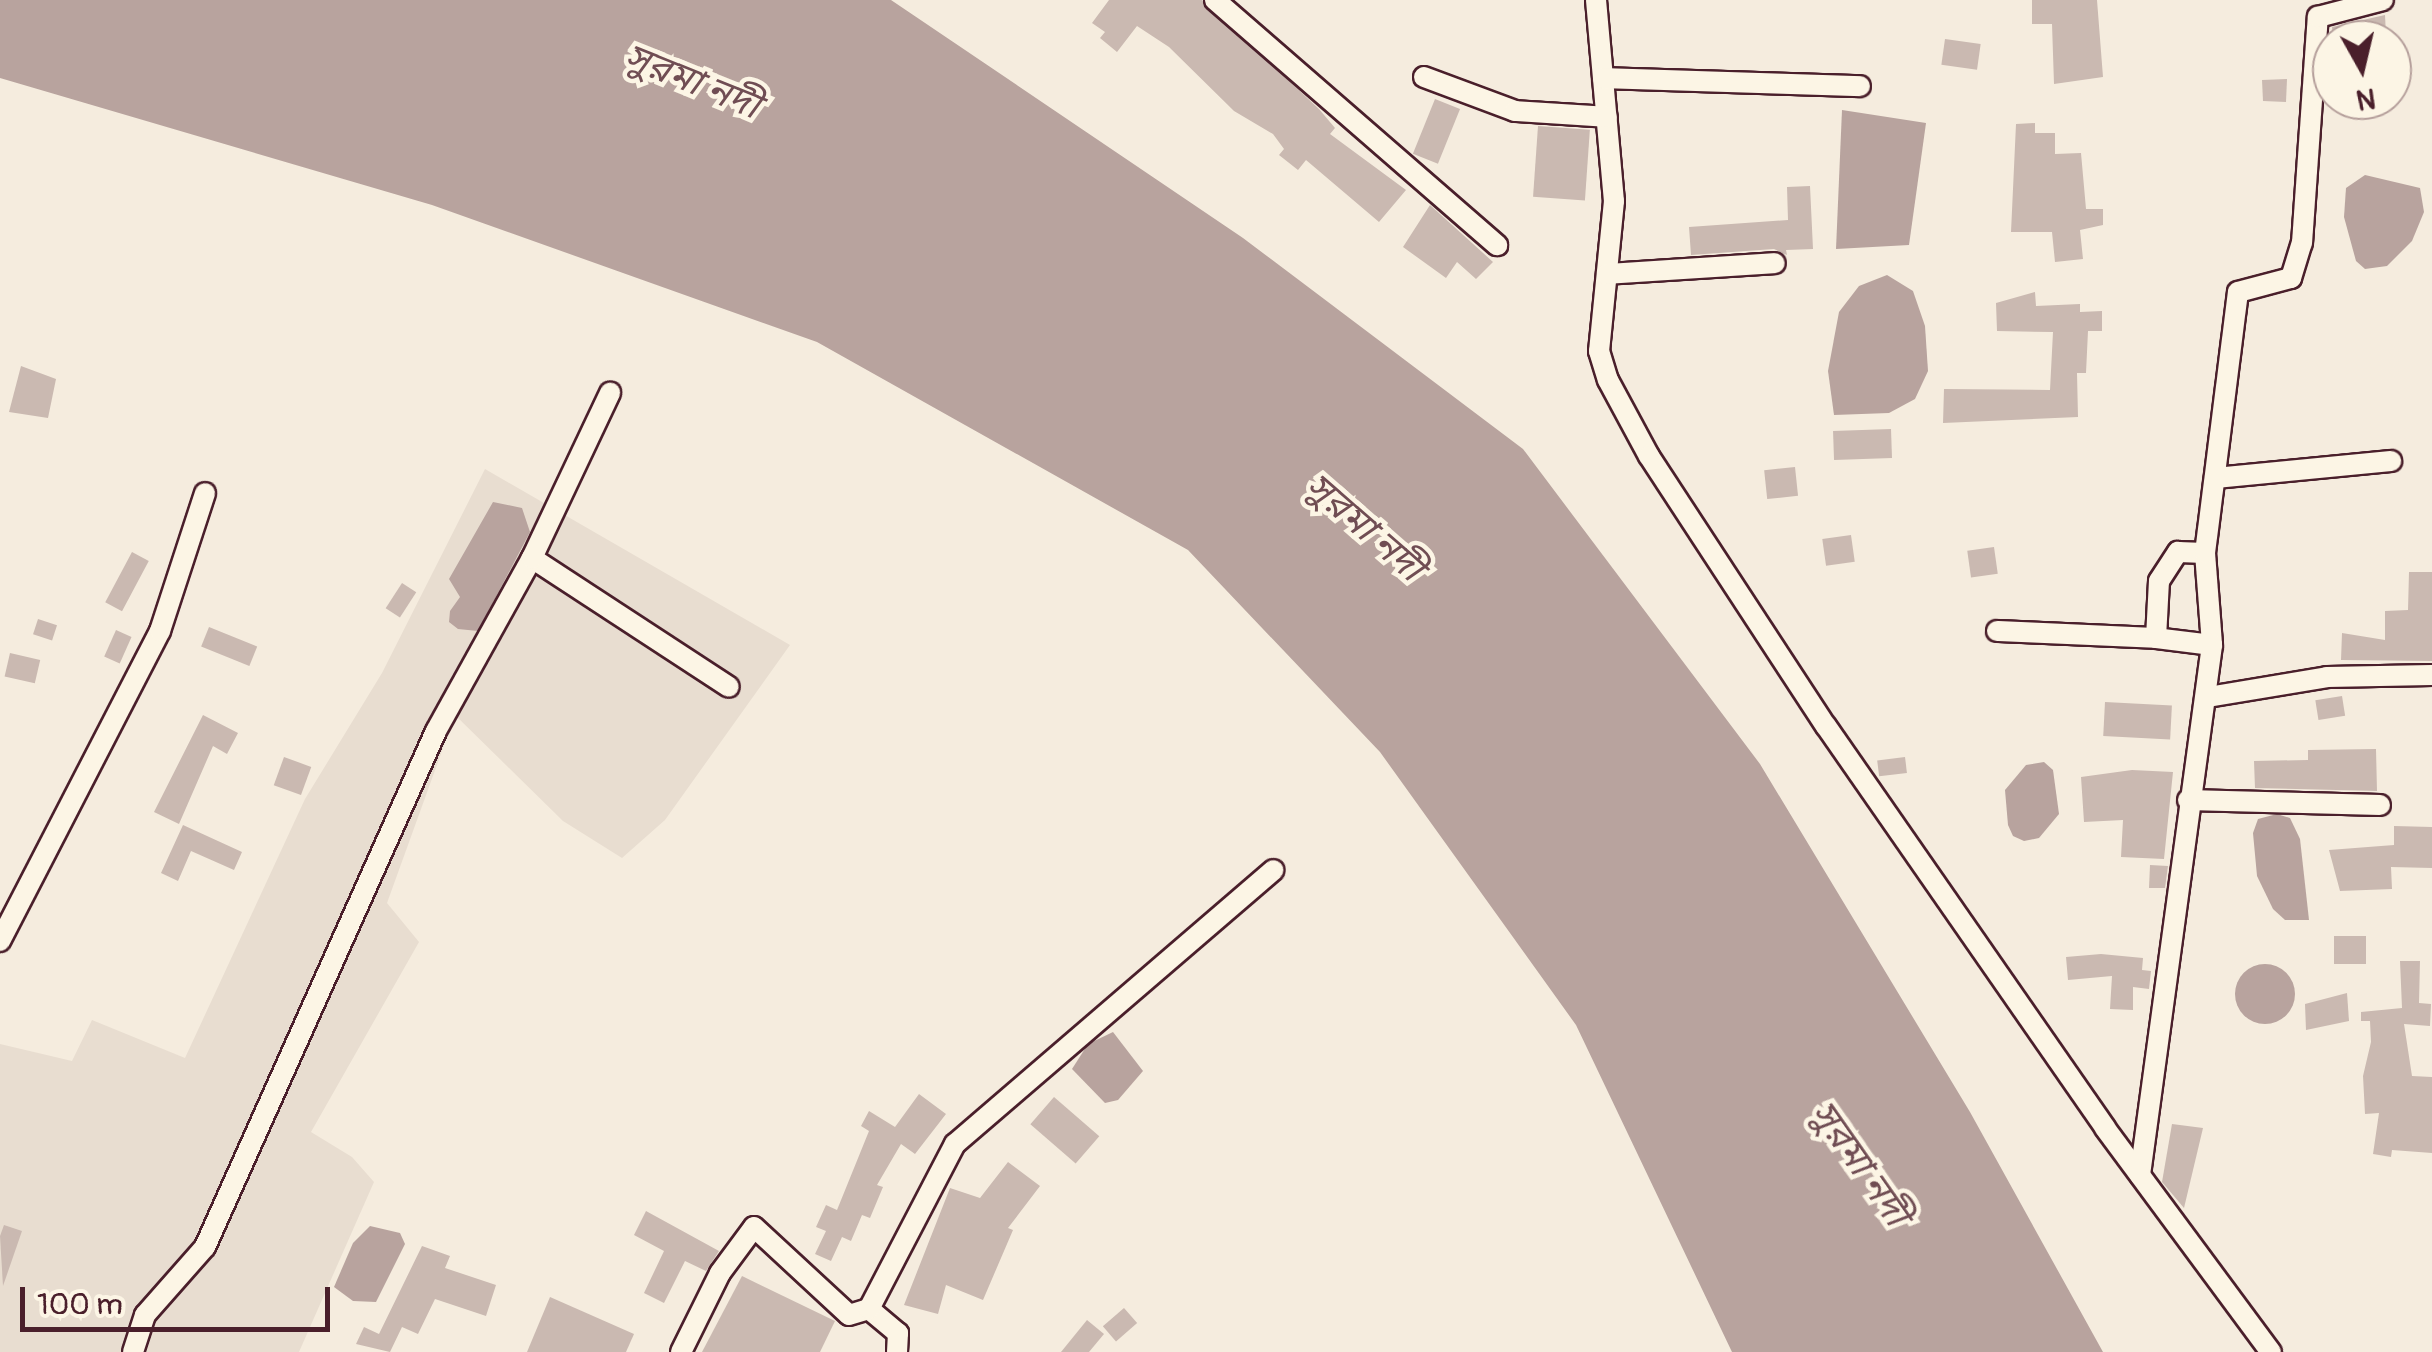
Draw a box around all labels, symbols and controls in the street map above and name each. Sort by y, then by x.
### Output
north arrow [2312,20,2412,120]
water label: সুরমা নদী [618,34,766,130]
text: N [2354,80,2378,117]
water label: সুরমা নদী [1295,464,1433,592]
water label: সুরমা নদী [1800,1093,1918,1235]
scale bar [25,1267,335,1329]
text: 100 m [37,1286,123,1323]

